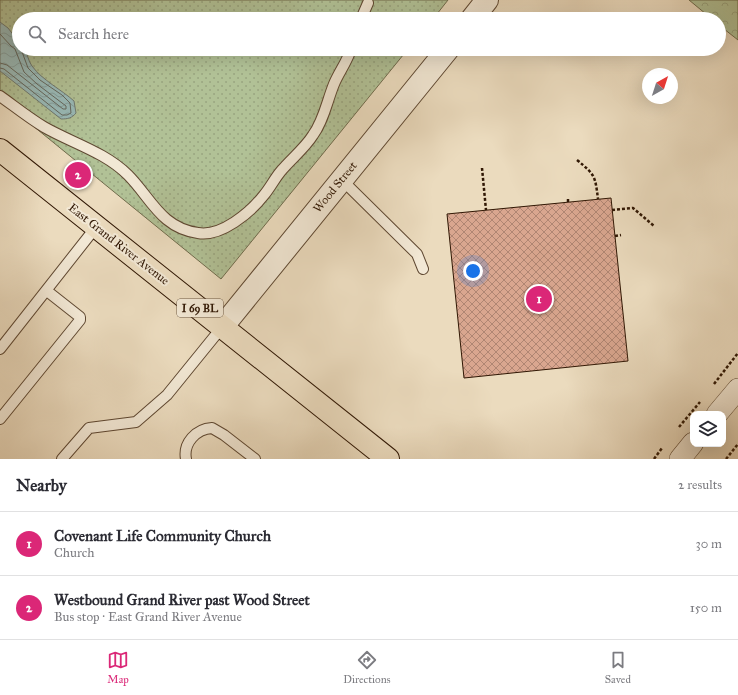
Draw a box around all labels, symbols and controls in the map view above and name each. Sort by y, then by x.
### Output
search box [12,12,726,56]
icon: search [26,23,48,45]
text: Search here [58,25,129,43]
north arrow [642,68,678,104]
street label: Wood Street [310,158,360,215]
pin: 2 [65,160,91,190]
street label: East Grand River Avenue [66,200,172,288]
your location [463,261,483,281]
pin: 1 [526,284,552,314]
road number: I 69 BL [177,299,223,317]
map controls [690,411,726,447]
button: layers [690,411,726,447]
text: Nearby [16,475,67,496]
text: 2 results [678,477,722,493]
text: Covenant Life Community Church [54,527,271,545]
text: 1 [26,536,32,552]
text: 30 m [696,536,722,552]
text: Church [54,545,94,561]
text: Westbound Grand River past Wood Street [54,591,310,609]
text: 2 [26,600,32,616]
text: 150 m [690,600,722,616]
text: Bus stop · East Grand River Avenue [54,609,242,625]
tab: Map [107,649,129,686]
tab: Directions [343,649,391,686]
tab: Saved [605,649,631,686]

